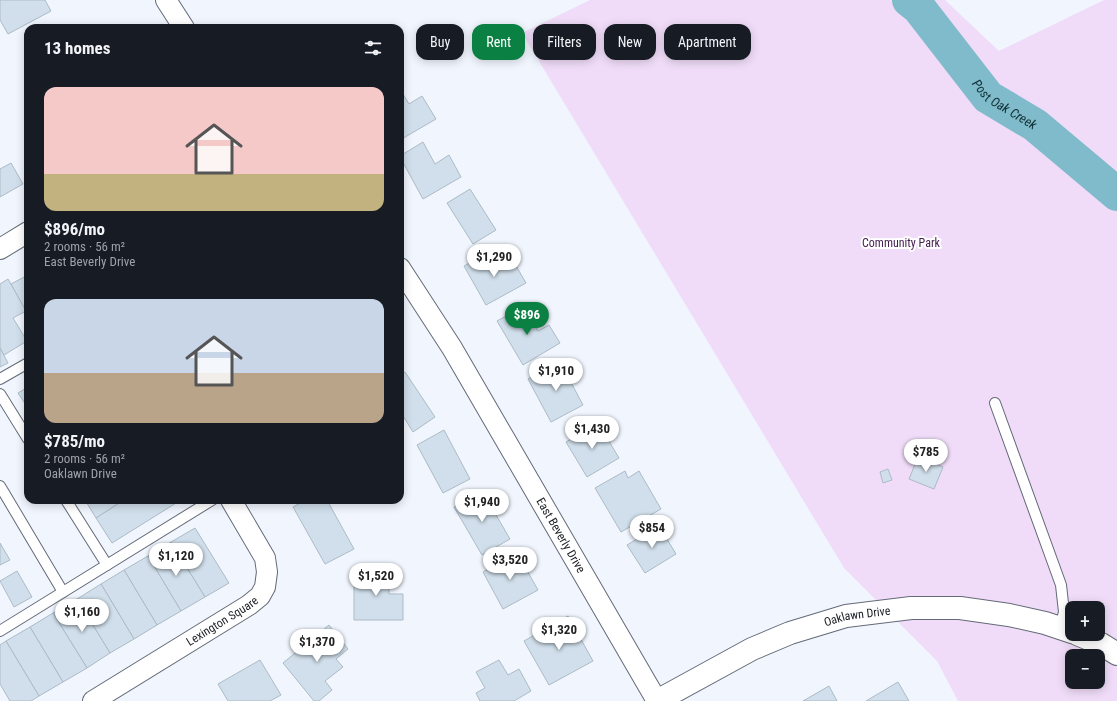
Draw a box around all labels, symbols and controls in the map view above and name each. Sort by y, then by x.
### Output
chip: Buy [416,24,464,60]
chip: Rent [472,24,525,60]
chip: Filters [533,24,596,60]
chip: New [604,24,656,60]
chip: Apartment [664,24,751,60]
icon: filters [362,37,384,59]
text: 13 homes [44,38,110,58]
water label: Post Oak Creek [969,76,1040,133]
icon: home [178,113,250,185]
text: $896/mo [44,219,105,239]
park label: Community Park [862,236,941,250]
text: 2 rooms · 56 m² [44,239,125,254]
pin: $1,290 [461,244,527,278]
text: $1,290 [476,249,512,264]
text: East Beverly Drive [44,254,135,269]
pin: $896 [503,302,551,336]
text: $896 [514,307,540,322]
icon: home [178,325,250,397]
pin: $1,910 [523,358,589,392]
text: $1,910 [538,363,574,378]
pin: $1,430 [559,416,625,450]
text: $1,430 [574,421,610,436]
text: $785/mo [44,431,105,451]
pin: $785 [902,439,950,473]
text: $785 [913,444,939,459]
text: 2 rooms · 56 m² [44,451,125,466]
text: Oaklawn Drive [44,466,117,481]
pin: $1,940 [449,489,515,523]
text: $1,940 [464,494,500,509]
street label: East Beverly Drive [533,495,588,576]
pin: $854 [628,515,676,549]
text: $854 [639,520,665,535]
pin: $1,120 [143,543,209,577]
pin: $3,520 [477,547,543,581]
text: $1,120 [158,548,194,563]
text: $3,520 [492,552,528,567]
pin: $1,520 [343,563,409,597]
text: $1,520 [358,568,394,583]
street label: Lexington Square [184,593,261,649]
pin: $1,160 [49,599,115,633]
map controls [1065,601,1105,689]
button: + [1065,601,1105,641]
text: $1,160 [64,604,100,619]
street label: Oaklawn Drive [822,604,891,629]
pin: $1,320 [526,617,592,651]
text: $1,320 [541,622,577,637]
pin: $1,370 [284,629,350,663]
text: $1,370 [299,634,335,649]
button: − [1065,649,1105,689]

